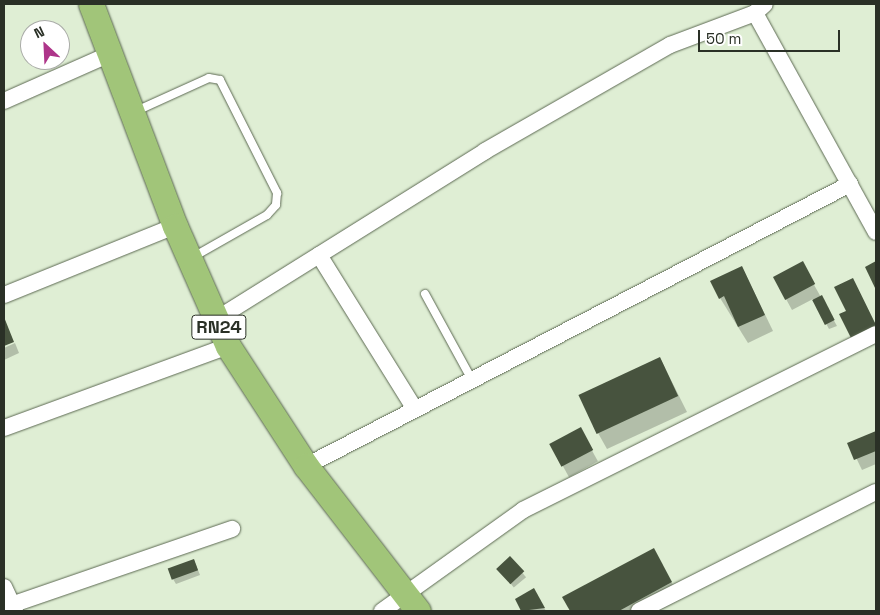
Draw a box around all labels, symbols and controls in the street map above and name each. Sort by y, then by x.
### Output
north arrow [20,20,70,70]
scale bar [700,20,842,52]
text: N [31,22,47,42]
text: 50 m [706,29,741,48]
road number: RN24 [190,312,248,342]

